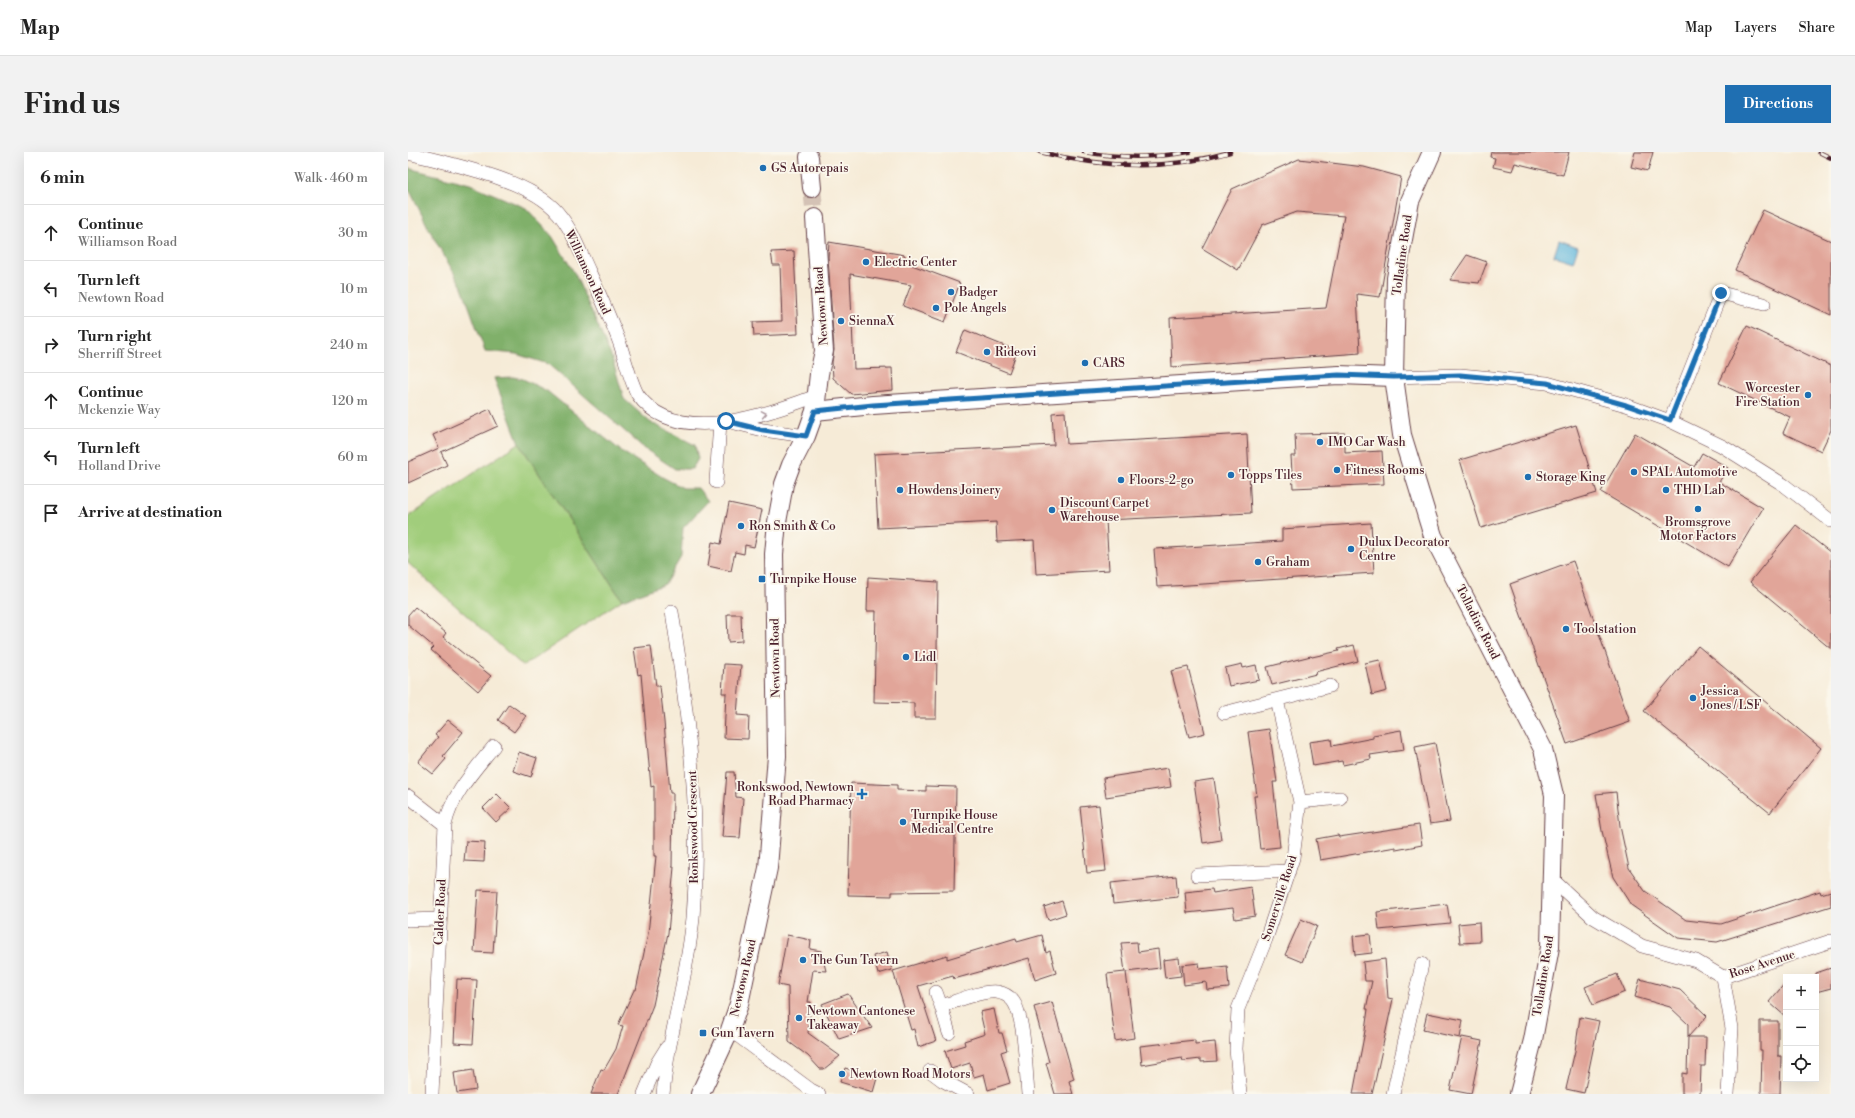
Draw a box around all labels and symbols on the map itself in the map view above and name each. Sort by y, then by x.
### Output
place label: GS Autorepais [771,161,848,176]
marker: GS Autorepais [758,163,768,173]
street label: Tolladine Road [1389,213,1416,297]
street label: Williamson Road [561,227,614,317]
place label: Electric Center [874,255,957,270]
marker: Electric Center [861,257,871,267]
street label: Newtown Road [811,266,832,346]
route end [1712,284,1730,302]
place label: Badger [958,285,998,300]
marker: Badger [946,287,956,297]
place label: Pole Angels [944,301,1007,316]
marker: Pole Angels [931,303,941,313]
place label: SiennaX [849,314,895,329]
marker: SiennaX [836,316,846,326]
place label: Rideovi [995,345,1037,360]
marker: Rideovi [982,347,992,357]
place label: CARS [1093,356,1125,371]
marker: CARS [1080,358,1090,368]
place label: Worcester Fire Station [1735,381,1800,410]
marker: Worcester Fire Station [1803,390,1813,400]
one-way arrow [761,410,767,419]
route start [717,412,735,430]
place label: IMO Car Wash [1328,435,1406,450]
marker: IMO Car Wash [1315,437,1325,447]
place label: Fitness Rooms [1345,463,1424,478]
marker: Fitness Rooms [1332,465,1342,475]
place label: SPAL Automotive [1642,465,1738,480]
marker: SPAL Automotive [1629,467,1639,477]
place label: Topps Tiles [1239,468,1302,483]
marker: Topps Tiles [1226,470,1236,480]
place label: Storage King [1536,470,1606,485]
marker: Storage King [1523,472,1533,482]
place label: Floors-2-go [1129,473,1194,488]
marker: Floors-2-go [1116,475,1126,485]
place label: Howdens Joinery [908,483,1001,498]
place label: THD Lab [1674,483,1725,498]
marker: Howdens Joinery [895,485,905,495]
marker: THD Lab [1661,485,1671,495]
place label: Discount Carpet Warehouse [1059,496,1150,525]
marker: Bromsgrove Motor Factors [1693,504,1703,514]
marker: Discount Carpet Warehouse [1047,505,1057,515]
place label: Bromsgrove Motor Factors [1660,515,1736,544]
place label: Ron Smith & Co [749,519,836,534]
marker: Ron Smith & Co [736,521,746,531]
place label: Dulux Decorator Centre [1359,535,1450,564]
marker: Dulux Decorator Centre [1346,544,1356,554]
place label: Graham [1266,555,1310,570]
marker: Graham [1253,557,1263,567]
place label: Turnpike House [770,572,857,587]
marker: Turnpike House [757,574,767,584]
street label: Tolladine Road [1452,582,1503,662]
street label: Newtown Road [767,618,784,698]
place label: Toolstation [1574,622,1636,637]
marker: Toolstation [1561,624,1571,634]
place label: Lidl [914,650,937,665]
marker: Lidl [901,652,911,662]
place label: Jessica Jones / LSF [1700,684,1761,713]
marker: Jessica Jones / LSF [1688,693,1698,703]
street label: Ronkswood Crescent [685,769,702,884]
place label: Ronkswood, Newtown Road Pharmacy [737,780,854,809]
marker: Ronkswood, Newtown Road Pharmacy [857,789,867,799]
place label: Turnpike House Medical Centre [911,808,998,837]
marker: Turnpike House Medical Centre [898,817,908,827]
street label: Somerville Road [1259,853,1300,943]
street label: Calder Road [431,878,450,945]
street label: Tolladine Road [1530,934,1557,1018]
street label: Newtown Road [727,938,760,1018]
street label: Rose Avenue [1727,947,1797,982]
place label: The Gun Tavern [811,953,898,968]
marker: The Gun Tavern [798,955,808,965]
place label: Newtown Cantonese Takeaway [807,1004,915,1033]
marker: Newtown Cantonese Takeaway [794,1013,804,1023]
place label: Gun Tavern [711,1026,774,1041]
marker: Gun Tavern [698,1028,708,1038]
place label: Newtown Road Motors [850,1067,970,1082]
marker: Newtown Road Motors [837,1069,847,1079]

